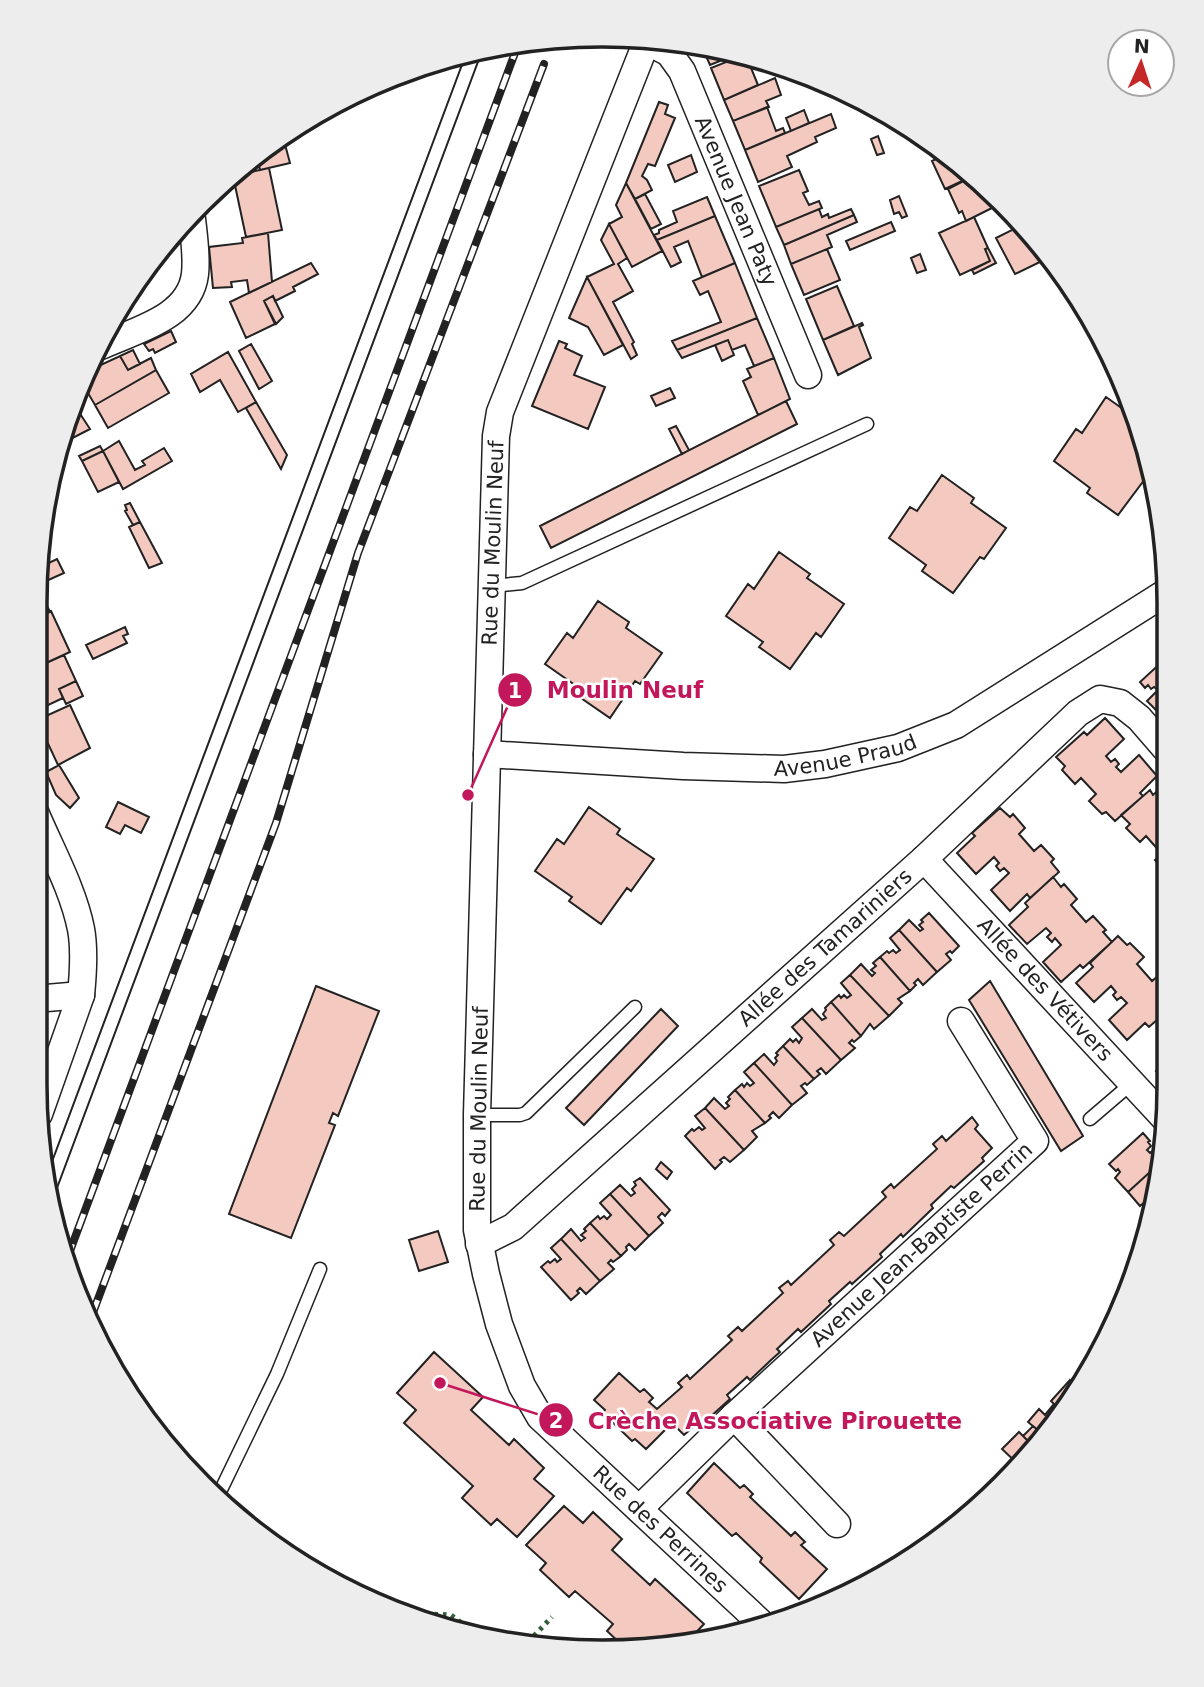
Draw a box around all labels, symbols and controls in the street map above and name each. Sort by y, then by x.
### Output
north arrow [1106,28,1176,98]
text: N [1133,35,1150,57]
street label: Avenue Jean Paty [690,112,782,290]
street label: Rue du Moulin Neuf [477,439,509,646]
callout: Moulin Neuf [497,668,717,712]
text: Moulin Neuf [547,677,704,703]
text: 1 [508,679,522,703]
street label: Avenue Praud [774,730,920,781]
street label: Allée des Tamariniers [734,864,917,1031]
street label: Allée des Vétivers [973,913,1118,1066]
street label: Rue du Moulin Neuf [465,1006,493,1212]
street label: Avenue Jean-Baptiste Perrin [806,1138,1037,1352]
callout: Crèche Associative Pirouette [539,1398,976,1442]
text: Crèche Associative Pirouette [588,1408,962,1434]
text: 2 [549,1409,563,1433]
street label: Rue des Perrines [588,1461,733,1598]

